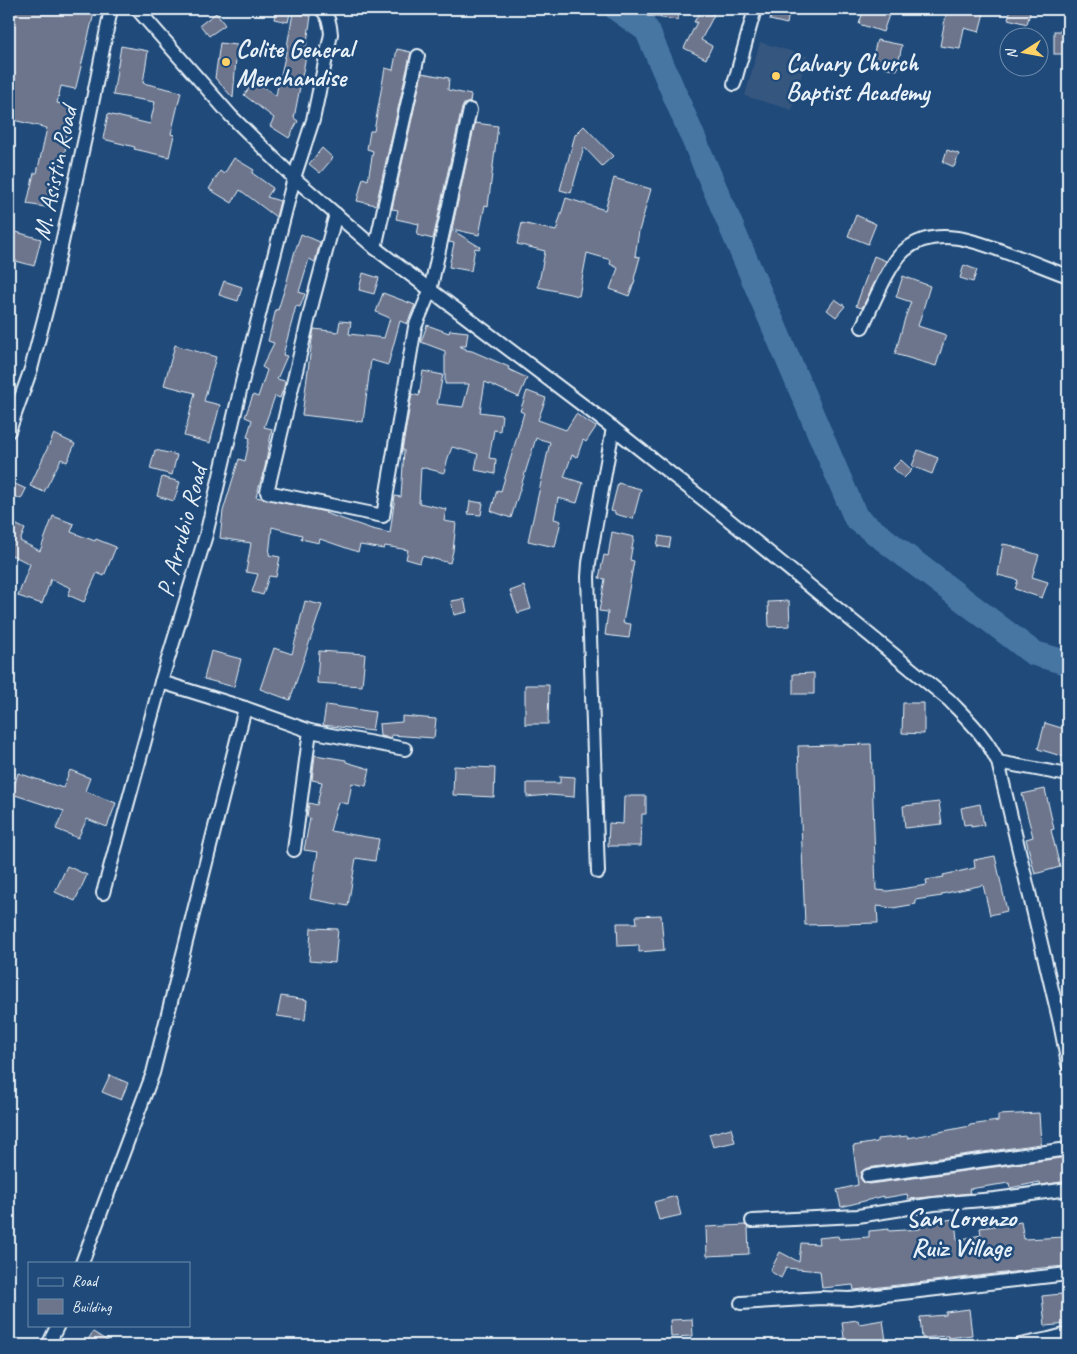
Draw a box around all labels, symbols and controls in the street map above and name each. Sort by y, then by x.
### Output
north arrow [1000,28,1050,78]
place label: Colite General Merchandise [236,33,358,94]
text: N [1002,46,1021,60]
place label: Calvary Church Baptist Academy [786,47,932,108]
marker: Colite General Merchandise [220,56,232,68]
marker: Calvary Church Baptist Academy [770,70,782,82]
street label: M. Asistin Road [25,99,86,243]
street label: P. Arrubio Road [149,458,216,600]
district label: San Lorenzo Ruiz Village [906,1201,1018,1264]
legend [28,1262,190,1326]
text: Road [72,1272,99,1291]
text: Building [72,1298,112,1317]

